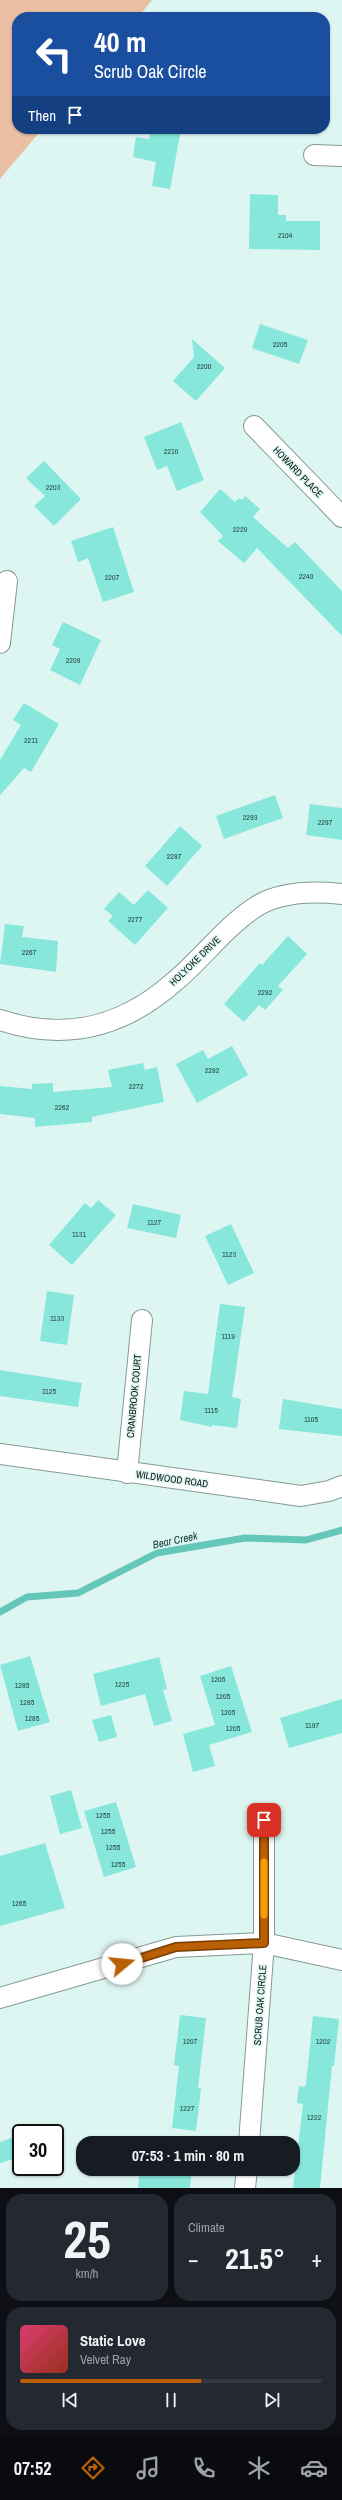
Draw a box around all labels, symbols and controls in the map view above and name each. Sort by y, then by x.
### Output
text: 40 m [94,23,146,61]
icon: left [28,28,80,80]
text: Scrub Oak Circle [94,59,206,84]
icon: arrive [64,104,86,126]
text: Then [28,105,56,126]
house number: 2104 [278,230,293,240]
house number: 2205 [273,339,288,349]
house number: 2200 [197,361,212,371]
street label: HOWARD PLACE [270,444,326,500]
house number: 2210 [164,446,179,456]
house number: 2203 [46,482,61,492]
house number: 2220 [233,524,248,534]
house number: 2240 [299,571,314,581]
house number: 2207 [105,572,120,582]
house number: 2209 [66,655,81,665]
house number: 2211 [24,735,38,745]
house number: 2293 [243,812,258,822]
house number: 2297 [318,817,333,827]
house number: 2287 [167,851,182,861]
house number: 2277 [128,914,143,924]
street label: HOLYOKE DRIVE [167,933,223,989]
house number: 2267 [22,947,37,957]
house number: 2292 [258,987,273,997]
house number: 2282 [205,1065,220,1075]
house number: 2272 [129,1081,144,1091]
house number: 2262 [55,1102,70,1112]
house number: 1127 [147,1217,161,1227]
house number: 1131 [72,1229,86,1239]
house number: 1123 [222,1249,236,1259]
house number: 1133 [50,1313,64,1323]
house number: 1119 [221,1331,235,1341]
street label: CRANBROOK COURT [124,1354,144,1438]
house number: 1125 [42,1386,56,1396]
house number: 1115 [204,1405,218,1415]
house number: 1105 [304,1414,318,1424]
street label: WILDWOOD ROAD [135,1467,209,1491]
water label: Bear Creek [151,1528,199,1552]
house number: 1205 [211,1674,226,1684]
house number: 1225 [115,1679,130,1689]
house number: 1285 [15,1680,30,1690]
house number: 1205 [216,1691,231,1701]
house number: 1285 [20,1697,35,1707]
house number: 1205 [221,1707,236,1717]
house number: 1285 [25,1713,40,1723]
house number: 1197 [305,1720,319,1730]
house number: 1205 [226,1723,241,1733]
pin [247,1803,281,1837]
icon: arrive [253,1809,275,1831]
house number: 1255 [96,1810,111,1820]
house number: 1255 [101,1826,116,1836]
house number: 1255 [106,1842,121,1852]
house number: 1255 [111,1859,126,1869]
house number: 1265 [12,1898,27,1908]
position arrow [101,1943,143,1985]
street label: SCRUB OAK CIRCLE [251,1964,269,2046]
house number: 1207 [183,2036,198,2046]
house number: 1202 [316,2036,331,2046]
house number: 1227 [180,2103,195,2113]
house number: 1222 [307,2112,322,2122]
speed limit sign: 30 [12,2124,64,2176]
text: 07:53 · 1 min · 80 m [132,2145,244,2166]
text: 25 [63,2204,111,2274]
text: Climate [188,2219,225,2236]
text: 21.5° [225,2238,285,2278]
text: − [188,2244,199,2274]
text: + [311,2244,322,2274]
text: km/h [75,2265,99,2282]
text: Static Love [80,2330,146,2351]
text: Velvet Ray [80,2351,131,2368]
icon: previous [59,2389,81,2411]
icon: pause [160,2389,182,2411]
icon: next [261,2389,283,2411]
icon: directions [79,2454,107,2482]
icon: music [134,2454,162,2482]
icon: phone [190,2454,218,2482]
icon: climate [245,2454,273,2482]
icon: car [300,2454,328,2482]
text: 07:52 [14,2456,51,2481]

